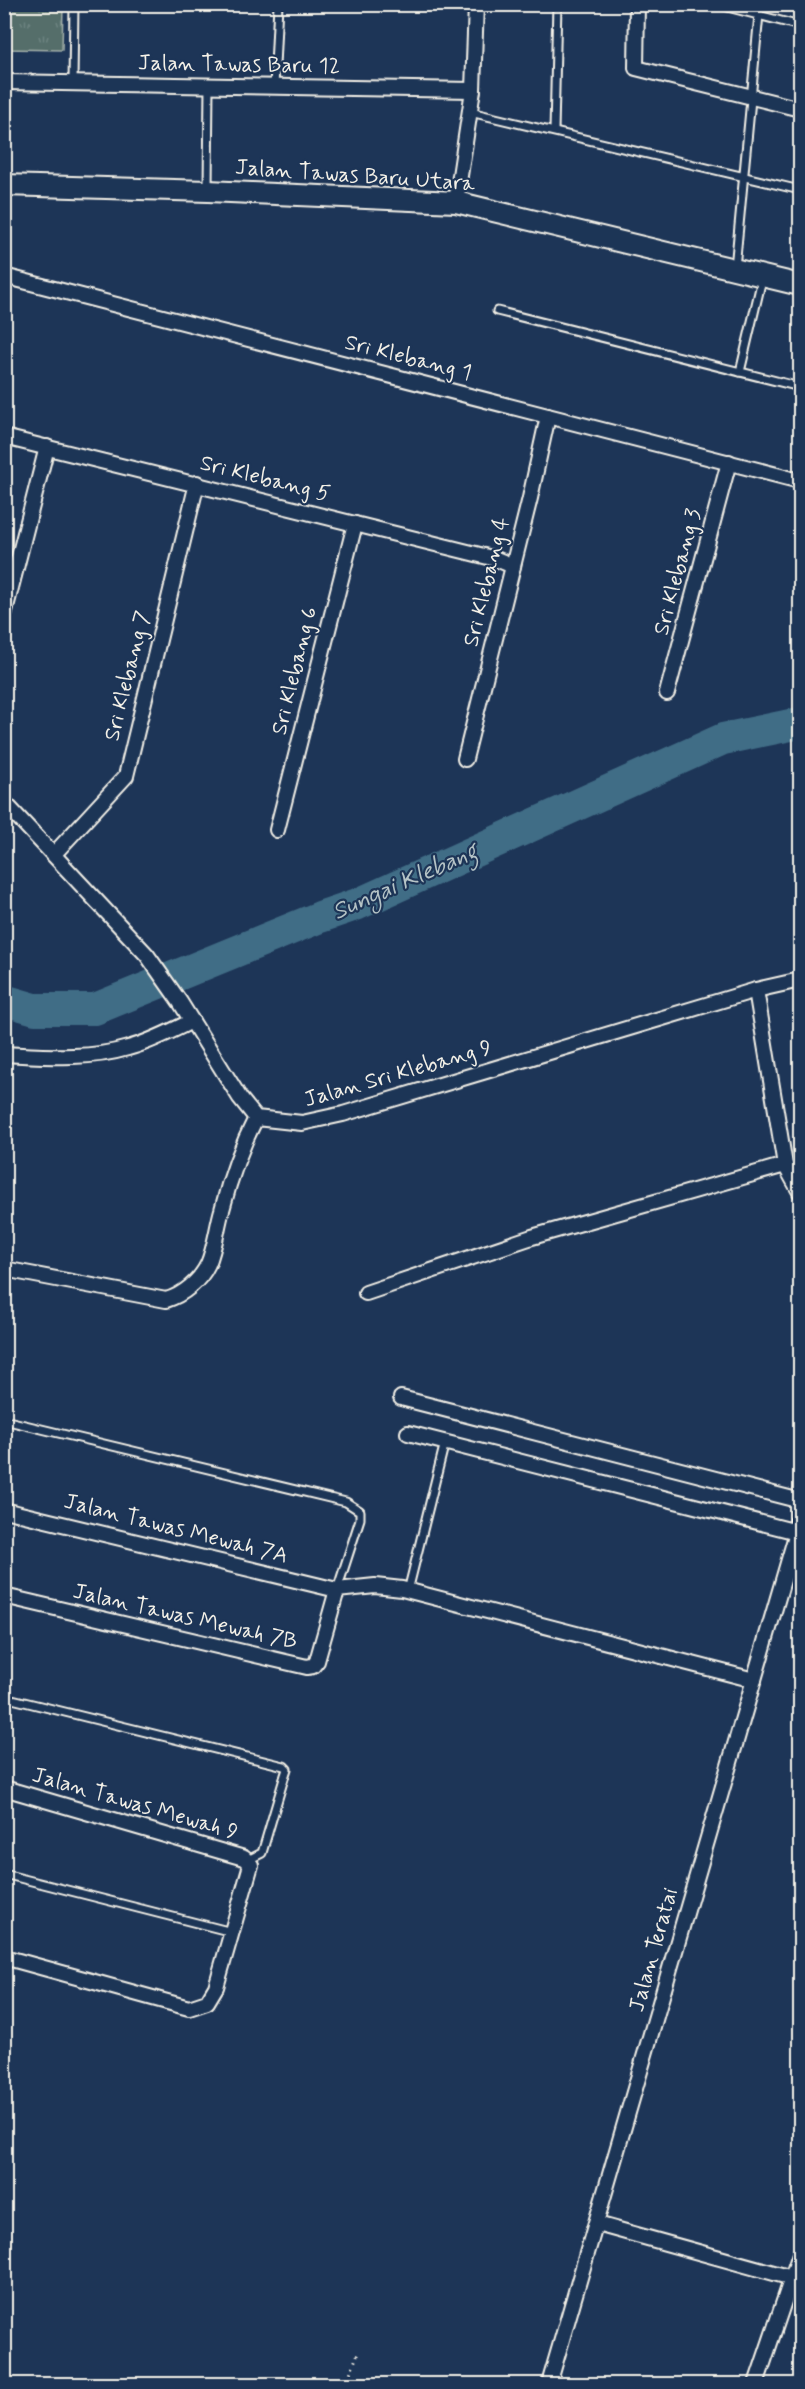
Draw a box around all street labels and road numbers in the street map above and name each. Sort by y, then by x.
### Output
street label: Jalan Tawas Baru 12 [138,49,340,81]
street label: Jalan Tawas Baru Utara [234,154,477,198]
street label: Sri Klebang 1 [341,329,474,388]
street label: Sri Klebang 5 [197,449,333,510]
street label: Sri Klebang 3 [648,506,709,639]
street label: Sri Klebang 4 [457,514,518,650]
street label: Sri Klebang 6 [266,604,325,738]
street label: Sri Klebang 7 [98,608,159,744]
street label: Jalan Sri Klebang 9 [301,1034,495,1115]
street label: Jalan Tawas Mewah 7A [61,1488,291,1570]
street label: Jalan Tawas Mewah 7B [70,1578,300,1656]
street label: Jalan Tawas Mewah 9 [29,1761,241,1847]
street label: Jalan Teratai [623,1885,685,2015]

